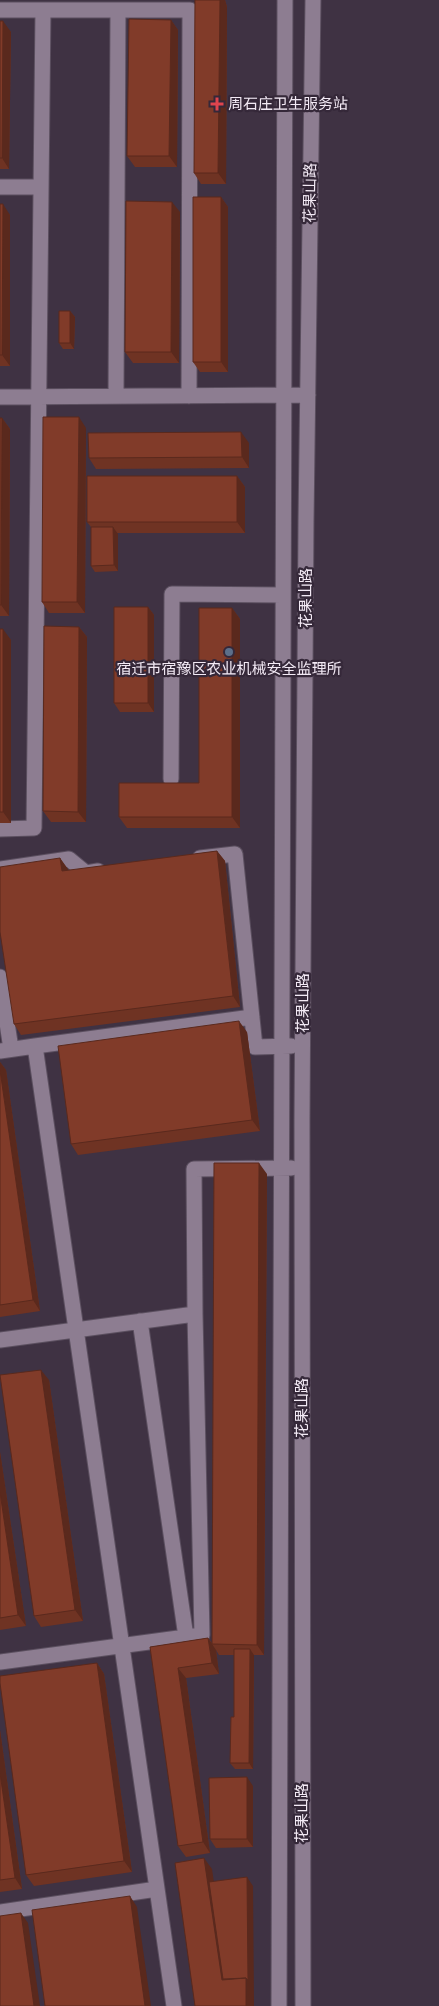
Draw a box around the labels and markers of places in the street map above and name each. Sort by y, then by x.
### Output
place label: 周石庄卫生服务站 [228,95,348,113]
marker: 周石庄卫生服务站 [210,97,224,111]
marker: 宿迁市宿豫区农业机械安全监理所 [223,646,235,658]
place label: 宿迁市宿豫区农业机械安全监理所 [116,660,342,678]

